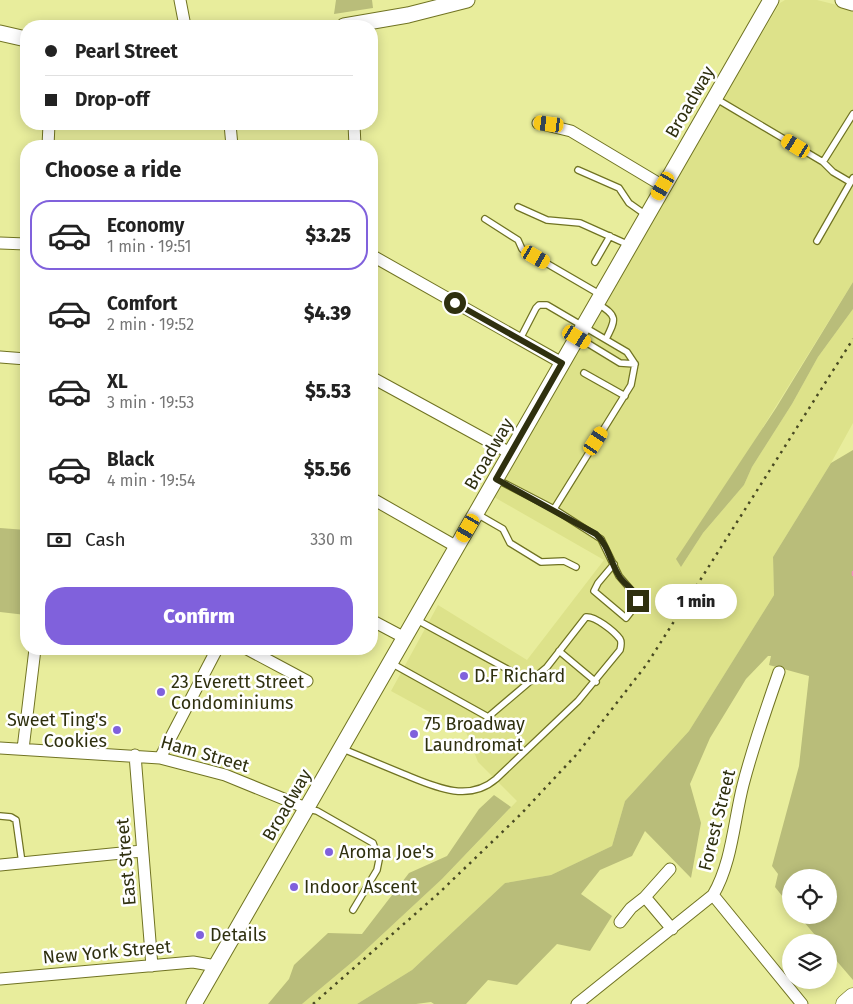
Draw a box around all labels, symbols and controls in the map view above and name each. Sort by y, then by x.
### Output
text: Pearl Street [75,40,178,63]
street label: Broadway [661,62,719,142]
text: Drop-off [75,88,149,111]
car [533,115,564,133]
car [779,132,812,160]
text: Choose a ride [45,156,181,183]
car [649,169,676,203]
icon: car [47,213,92,258]
text: Economy [107,214,184,237]
text: $3.25 [306,224,351,247]
text: 1 min · 19:51 [107,237,191,256]
car [519,243,552,271]
icon: car [47,291,92,336]
text: Comfort [107,292,177,315]
route start [444,292,466,314]
text: $4.39 [304,302,351,325]
text: 2 min · 19:52 [107,315,194,334]
car [560,323,593,351]
icon: car [47,369,92,414]
text: XL [107,370,128,393]
text: $5.53 [305,380,351,403]
text: 3 min · 19:53 [107,393,194,412]
street label: Broadway [460,414,518,494]
car [581,424,610,458]
icon: car [47,447,92,492]
text: Black [107,448,154,471]
text: $5.56 [304,458,351,481]
text: 4 min · 19:54 [107,471,195,490]
car [454,511,481,545]
icon: cash [45,526,73,554]
text: Cash [85,528,126,551]
text: 330 m [310,530,353,549]
callout: 1 min [656,584,738,618]
button: Confirm [45,587,353,645]
route end [627,590,649,612]
text: 1 min [677,592,715,611]
place label: D.F Richard [474,665,565,687]
marker: D.F Richard [458,670,470,682]
place label: 23 Everett Street Condominiums [171,671,305,714]
marker: 23 Everett Street Condominiums [155,686,167,698]
place label: Sweet Ting's Cookies [7,709,107,752]
place label: 75 Broadway Laundromat [424,713,525,756]
marker: Sweet Ting's Cookies [111,724,123,736]
marker: 75 Broadway Laundromat [408,728,420,740]
street label: Ham Street [158,731,252,777]
street label: Broadway [258,765,316,845]
street label: Forest Street [694,767,740,873]
street label: East Street [111,817,141,907]
place label: Aroma Joe's [339,841,434,863]
marker: Aroma Joe's [323,846,335,858]
map controls [782,869,837,989]
button: locate [782,869,837,924]
place label: Indoor Ascent [304,876,418,898]
marker: Indoor Ascent [288,881,300,893]
place label: Details [210,924,266,946]
marker: Details [194,929,206,941]
button: layers [782,934,837,989]
street label: New York Street [42,935,173,969]

